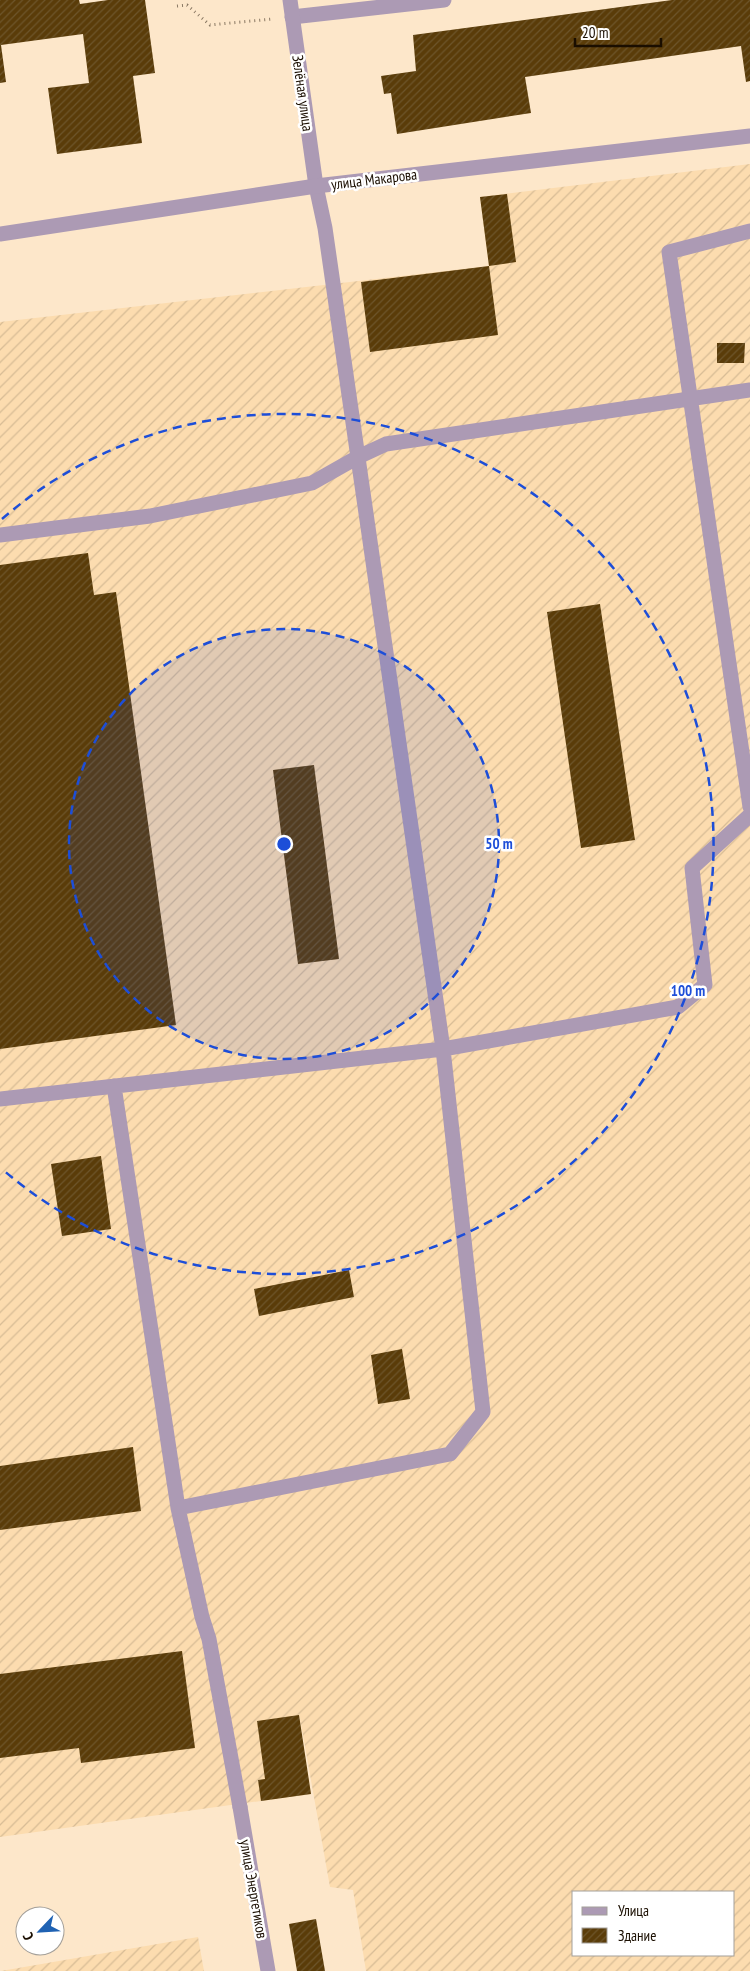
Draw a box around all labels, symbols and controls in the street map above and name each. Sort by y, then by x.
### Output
scale bar [575,15,661,47]
text: 20 m [582,23,608,42]
street label: Зелёная улица [288,54,318,132]
street label: улица Макарова [330,164,418,194]
text: 50 m [485,834,513,853]
centre of rings [275,835,293,853]
text: 100 m [671,981,705,1000]
street label: улица Энергетиков [236,1838,272,1940]
legend [572,1891,735,1956]
text: Улица [618,1901,649,1920]
north arrow [15,1906,65,1956]
text: Здание [618,1926,656,1945]
text: С [18,1929,38,1943]

